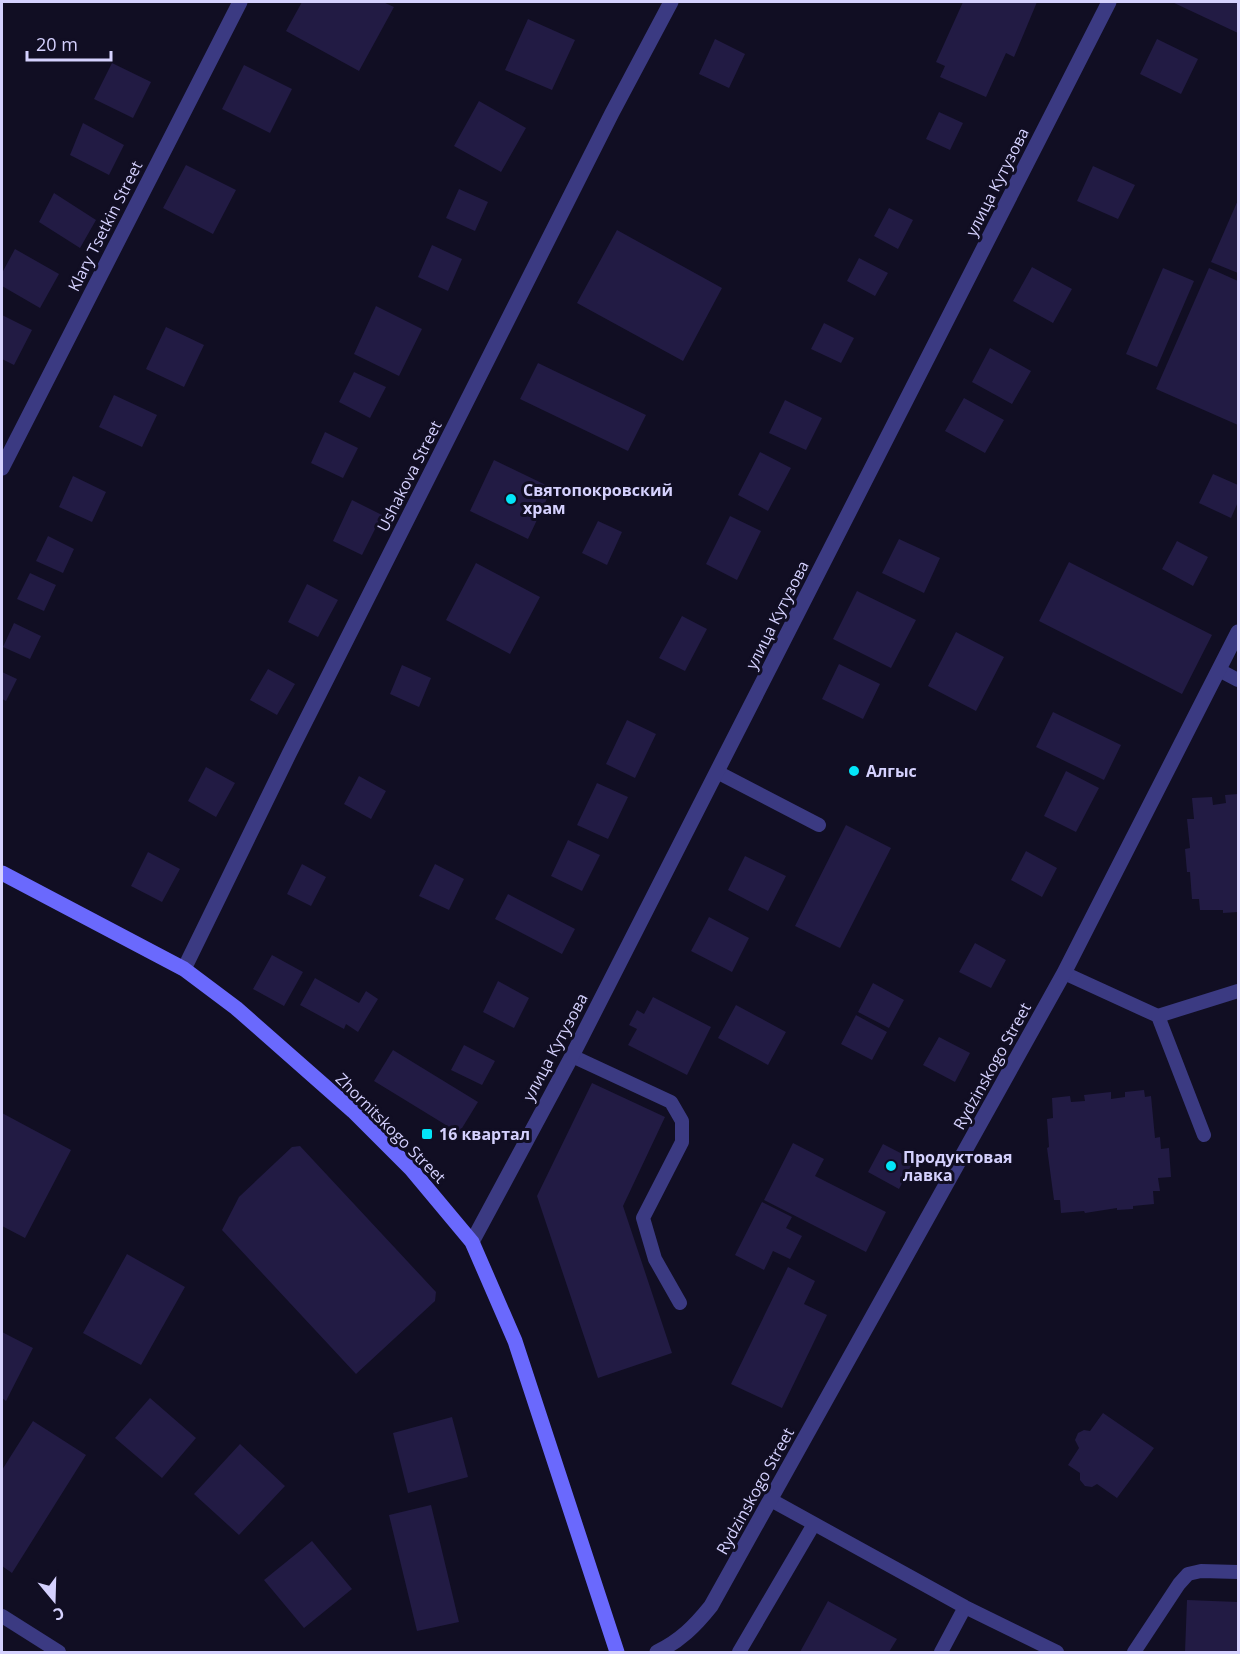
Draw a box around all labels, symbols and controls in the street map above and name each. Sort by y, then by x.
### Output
scale bar [27,24,111,62]
text: 20 m [36,32,78,56]
street label: улица Кутузова [960,124,1034,240]
street label: Klary Tsetkin Street [63,157,148,295]
street label: Ushakova Street [372,417,447,535]
place label: Святопокровский храм [523,479,673,519]
marker: Святопокровский храм [504,492,518,506]
street label: улица Кутузова [740,557,814,673]
place label: Алгыс [866,760,917,782]
marker: Алгыс [847,764,861,778]
street label: улица Кутузова [517,989,593,1105]
street label: Rydzinskogo Street [948,998,1036,1133]
street label: Zhornitskogo Street [331,1068,451,1188]
place label: 16 квартал [439,1123,530,1145]
marker: 16 квартал [420,1127,434,1141]
place label: Продуктовая лавка [903,1146,1013,1186]
marker: Продуктовая лавка [884,1159,898,1173]
street label: Rydzinskogo Street [711,1423,799,1558]
north arrow [24,1570,84,1630]
text: С [50,1602,67,1626]

